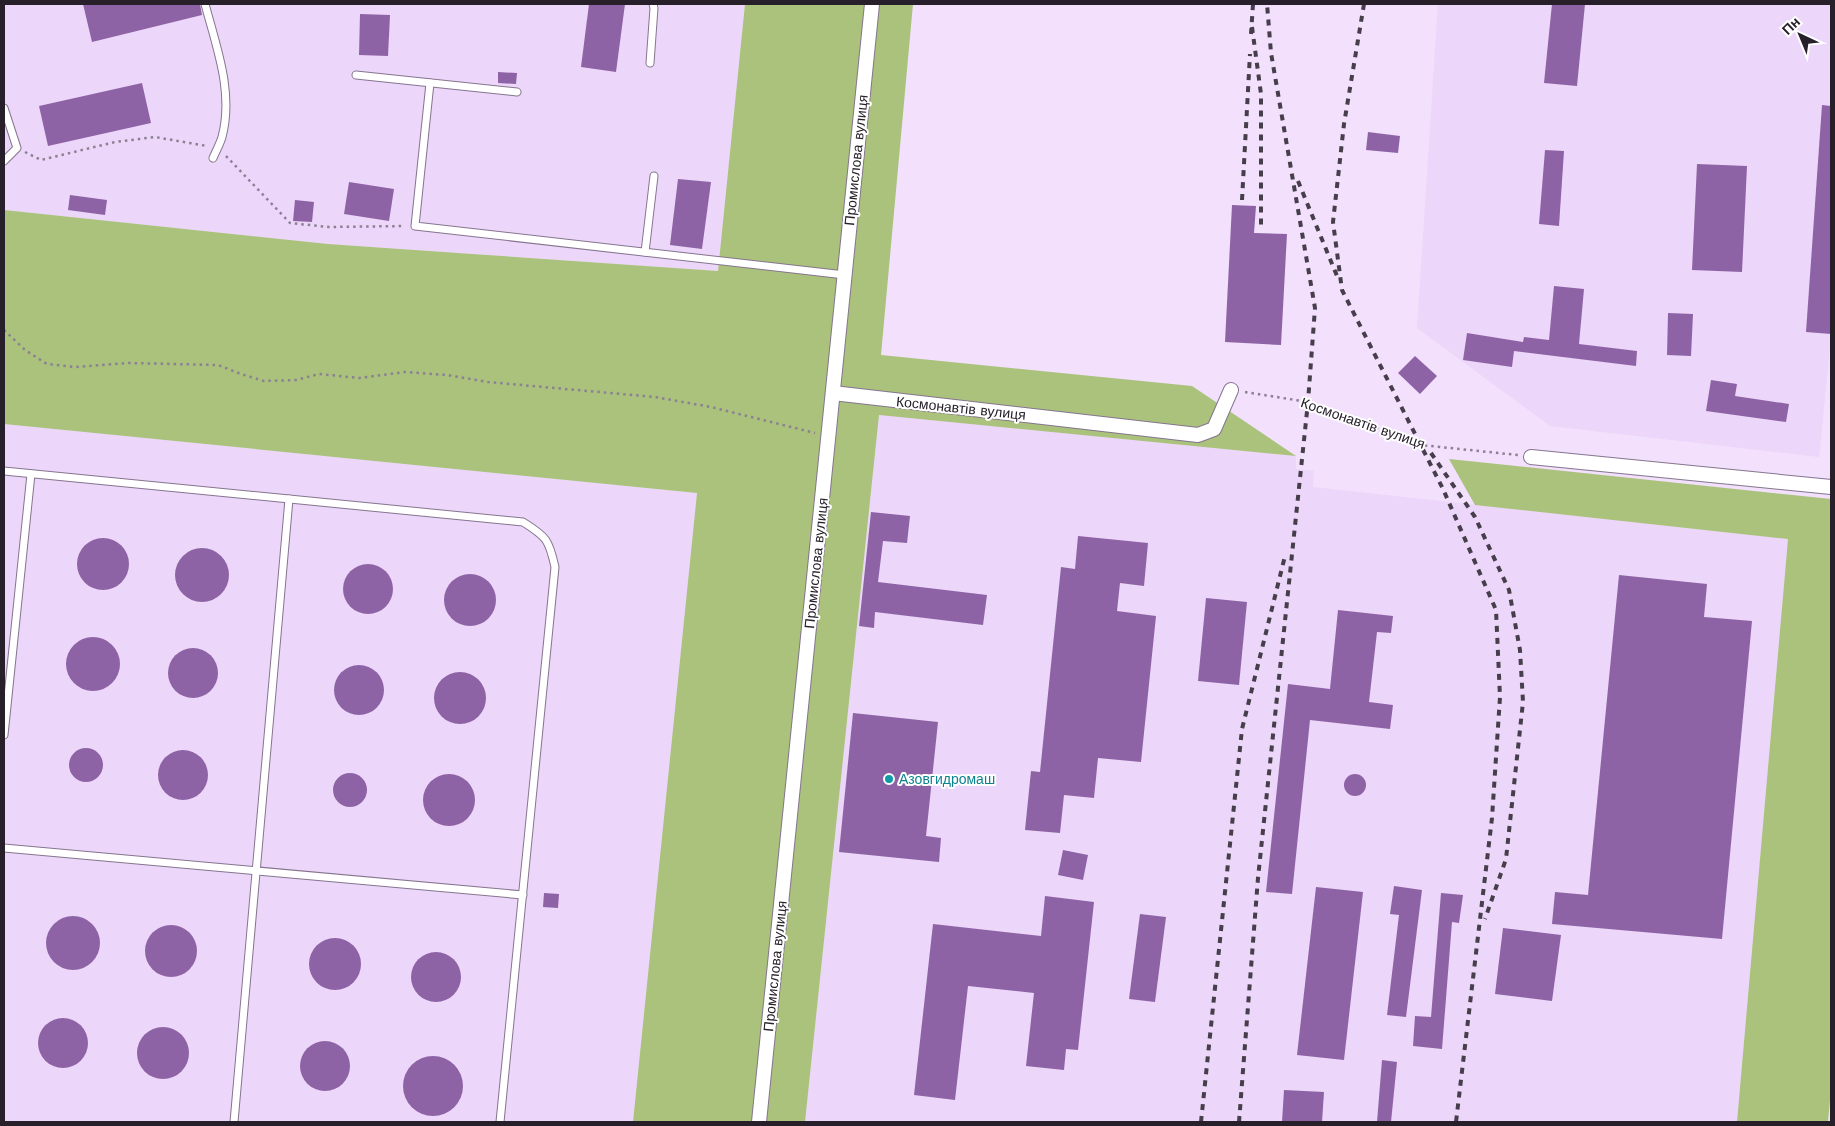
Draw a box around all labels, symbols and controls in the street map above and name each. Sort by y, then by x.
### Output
north arrow [1775,10,1825,60]
text: Пн [1779,13,1803,38]
street label: Промислова вулиця [841,94,871,226]
street label: Космонавтів вулиця [895,393,1027,423]
street label: Космонавтів вулиця [1299,394,1427,452]
street label: Промислова вулиця [801,497,831,629]
place label: Азовгидромаш [899,771,995,787]
marker: Азовгидромаш [883,773,895,785]
street label: Промислова вулиця [760,900,790,1032]

